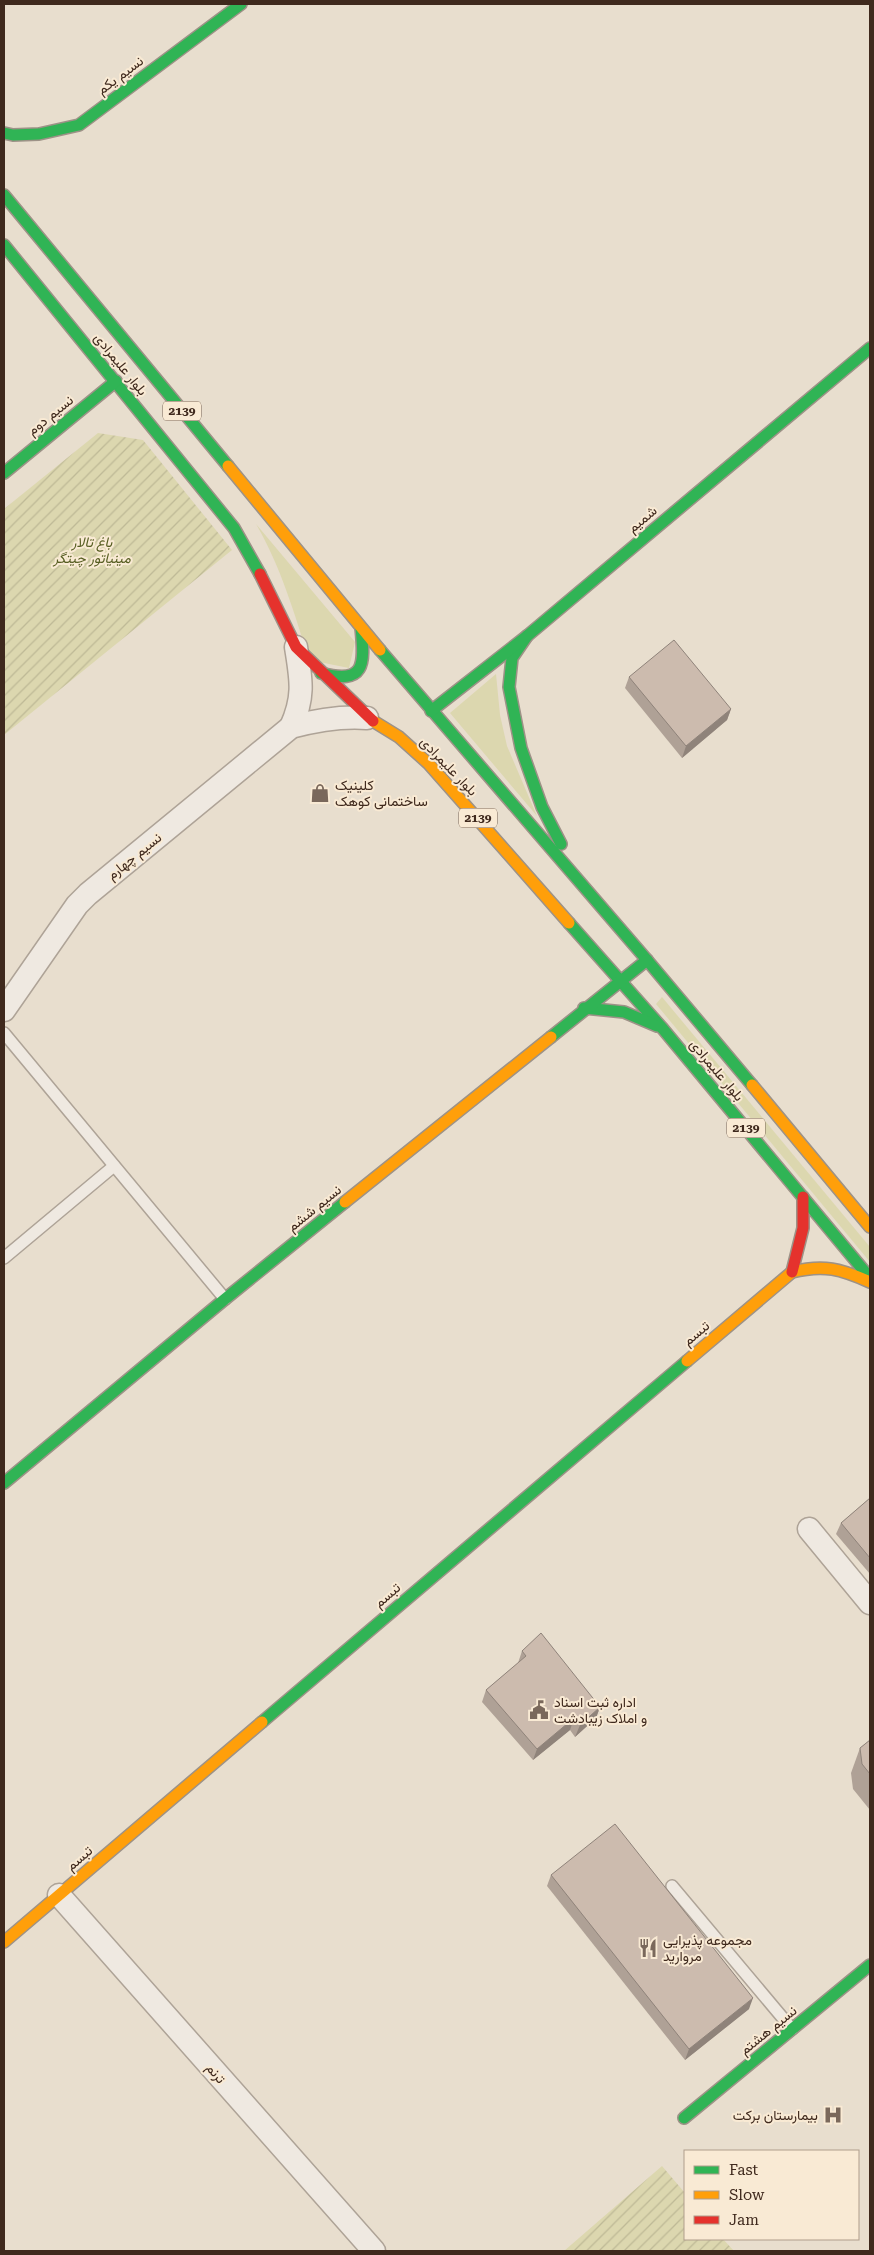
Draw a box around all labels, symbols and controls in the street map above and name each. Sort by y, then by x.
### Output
street label: نسیم یکم [94,52,147,98]
street label: بلوار علیمرادی [90,330,151,399]
street label: نسیم دوم [24,392,77,439]
road number: 2139 [163,402,201,421]
street label: شمیم [624,502,660,537]
park label: باغ تالار مینیاتور چیتگر [52,534,131,568]
street label: بلوار علیمرادی [416,733,481,799]
place label: کلینیک ساختمانی کوهک [335,777,428,810]
shop icon: کلینیک ساختمانی کوهک [309,782,331,804]
road number: 2139 [459,808,497,828]
street label: نسیم چهارم [104,829,166,884]
street label: بلوار علیمرادی [686,1036,747,1105]
road number: 2139 [727,1118,765,1138]
street label: نسیم ششم [284,1181,345,1235]
street label: تبسم [679,1317,713,1349]
street label: تبسم [370,1579,404,1612]
place label: اداره ثبت اسناد و املاک زیبادشت [554,1694,647,1727]
public building icon: اداره ثبت اسناد و املاک زیبادشت [528,1699,550,1721]
street label: تبسم [62,1842,96,1875]
place label: مجموعه پذیرایی مروارید [663,1932,752,1965]
restaurant icon: مجموعه پذیرایی مروارید [637,1937,659,1959]
street label: نسیم هشتم [736,2002,800,2059]
street label: ترنم [202,2060,229,2087]
hospital icon: بیمارستان برکت [822,2104,844,2126]
place label: بیمارستان برکت [733,2107,818,2124]
legend [684,2150,859,2240]
text: Fast [729,2161,759,2179]
text: Slow [729,2186,765,2204]
text: Jam [729,2211,759,2229]

